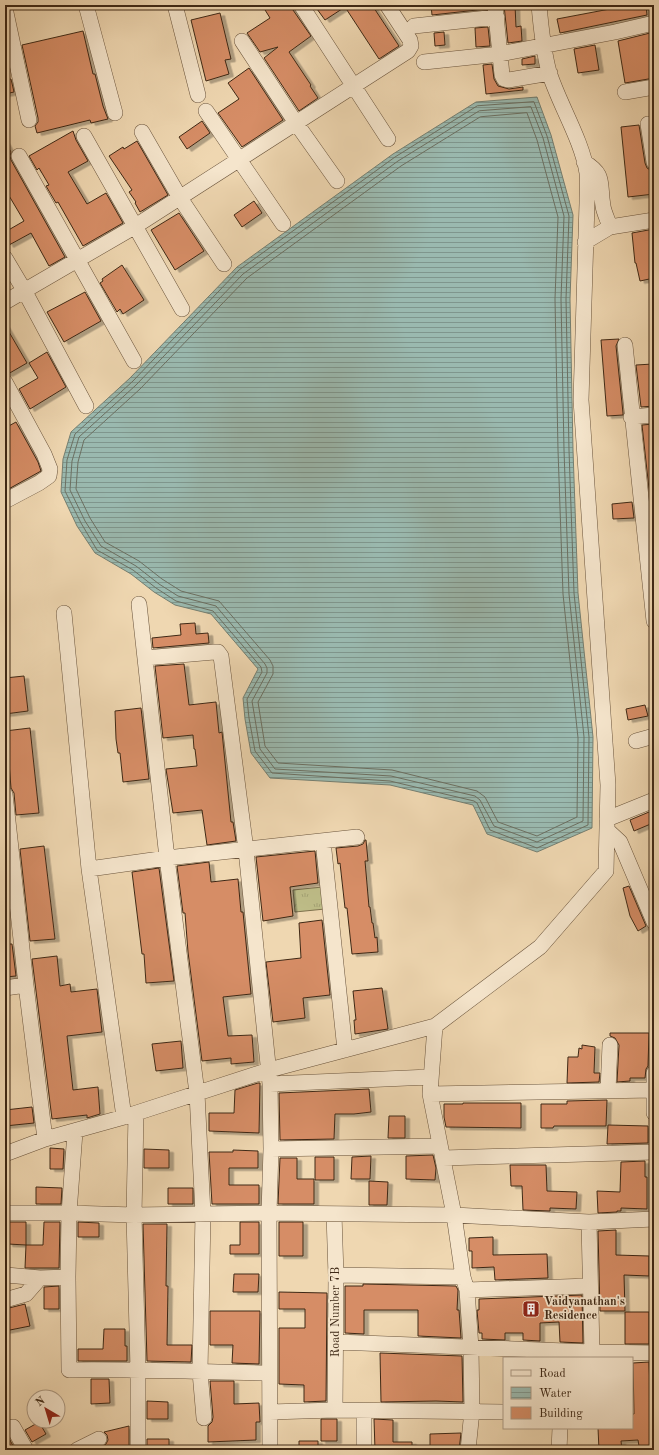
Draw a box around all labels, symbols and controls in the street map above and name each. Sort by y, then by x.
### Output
street label: Road Number 7B [330,1267,342,1357]
place label: Vaidyanathan's Residence [544,1296,625,1322]
building icon: Vaidyanathan's Residence [521,1299,541,1319]
legend [503,1357,633,1429]
text: Road [539,1368,566,1380]
text: Water [539,1388,572,1400]
north arrow [26,1389,66,1429]
text: N [34,1395,48,1409]
text: Building [539,1408,583,1420]

